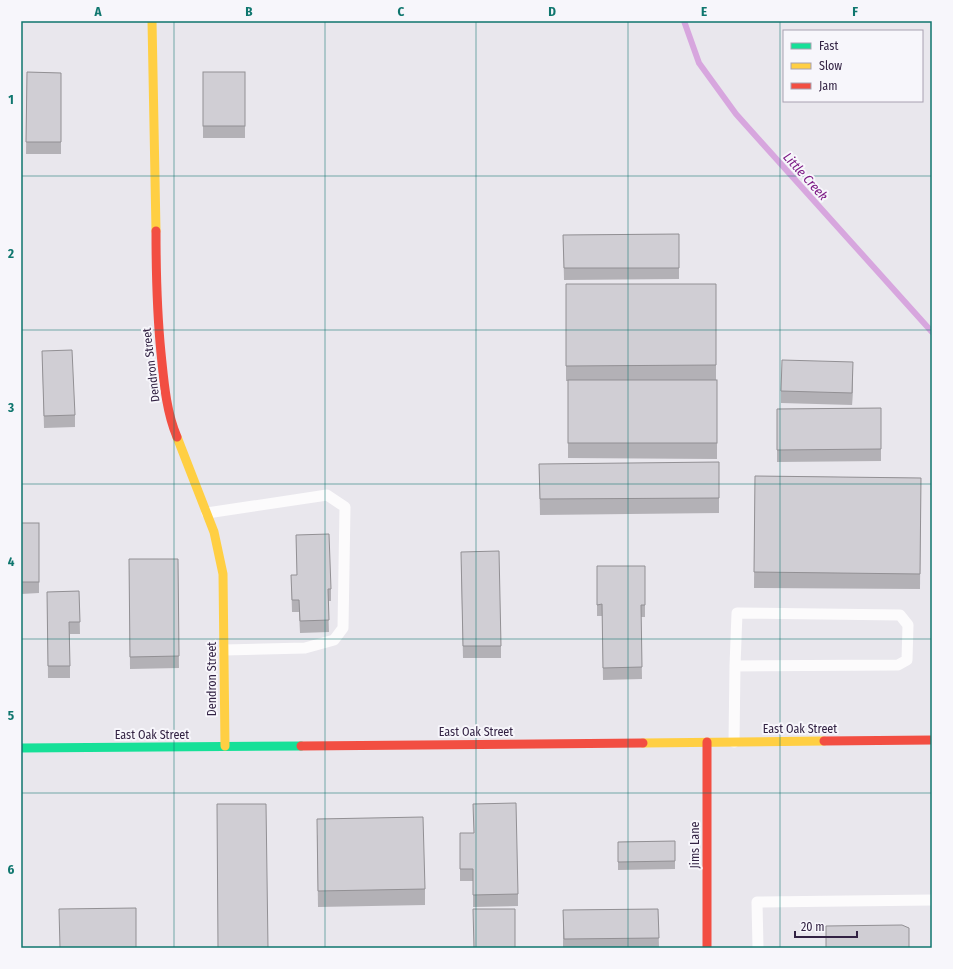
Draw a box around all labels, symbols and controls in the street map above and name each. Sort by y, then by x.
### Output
text: A [93,4,102,19]
text: B [245,4,253,19]
text: C [398,4,405,19]
text: D [548,4,556,19]
text: E [701,4,707,19]
text: F [852,4,858,19]
legend [783,30,923,102]
text: Fast [819,39,838,53]
text: Slow [819,59,842,73]
text: Jam [819,79,837,93]
text: 1 [8,92,14,107]
water label: Little Creek [780,149,831,204]
text: 2 [7,246,14,261]
street label: Dendron Street [140,327,162,403]
text: 3 [7,400,14,415]
text: 4 [8,554,15,569]
street label: Dendron Street [205,642,219,716]
text: 5 [8,708,14,723]
street label: East Oak Street [763,722,837,736]
street label: East Oak Street [439,725,513,739]
street label: East Oak Street [115,728,189,742]
street label: Jims Lane [688,822,702,868]
text: 6 [8,862,15,877]
scale bar [795,913,857,939]
text: 20 m [801,920,825,934]

